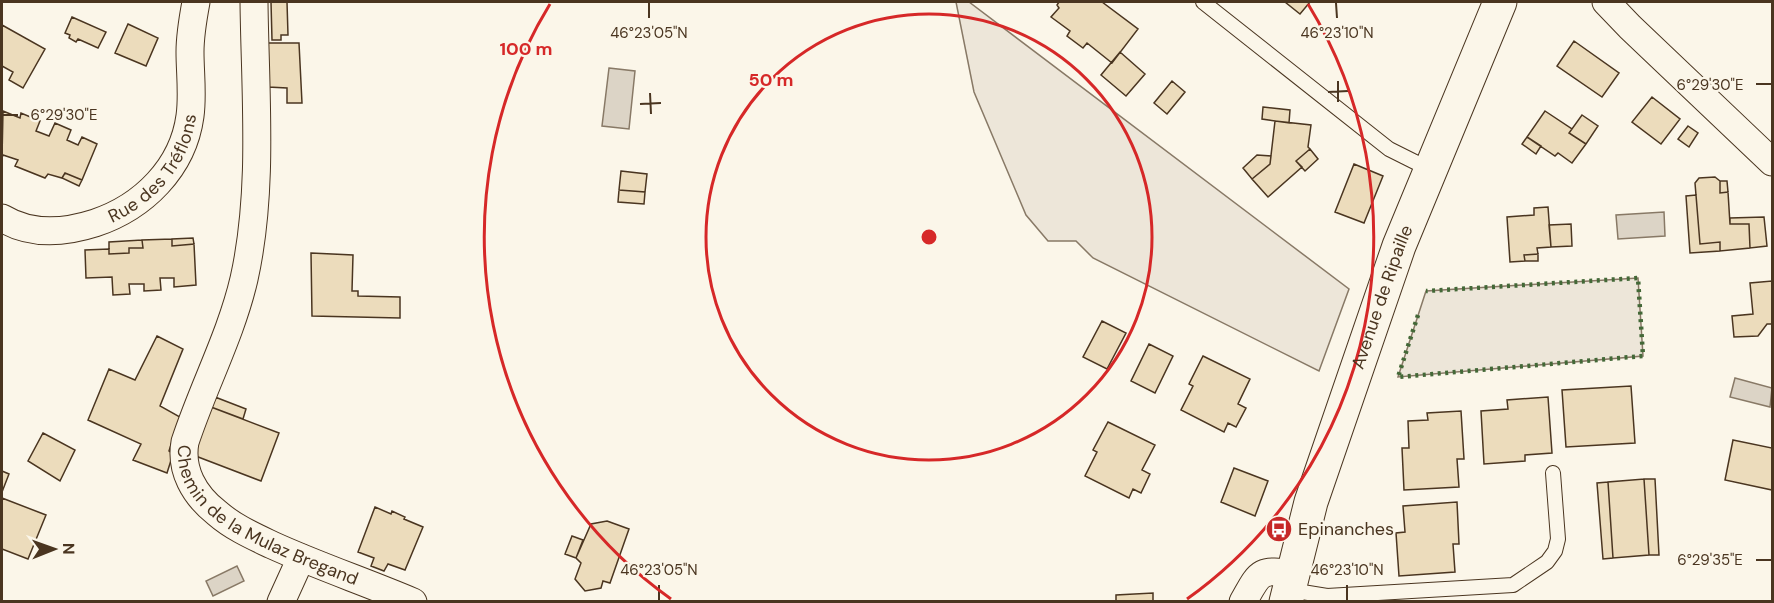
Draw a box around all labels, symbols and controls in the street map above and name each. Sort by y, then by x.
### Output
text: 46°23'05"N [610,23,688,43]
text: 46°23'10"N [1300,23,1374,43]
text: 100 m [499,37,553,61]
text: 50 m [748,68,794,92]
text: 6°29'30"E [1677,75,1743,95]
text: 6°29'30"E [31,105,97,125]
street label: Rue des Tréflons [104,112,202,228]
street label: Avenue de Ripaille [1346,221,1418,372]
centre of rings [919,227,939,247]
street label: Chemin de la Mulaz Bregand [172,445,362,591]
bus stop icon: Epinanches [1264,514,1294,544]
place label: Epinanches [1298,517,1394,541]
north arrow [24,519,84,579]
text: N [58,543,79,555]
text: 6°29'35"E [1677,550,1743,570]
text: 46°23'05"N [620,560,698,580]
text: 46°23'10"N [1310,560,1384,580]

